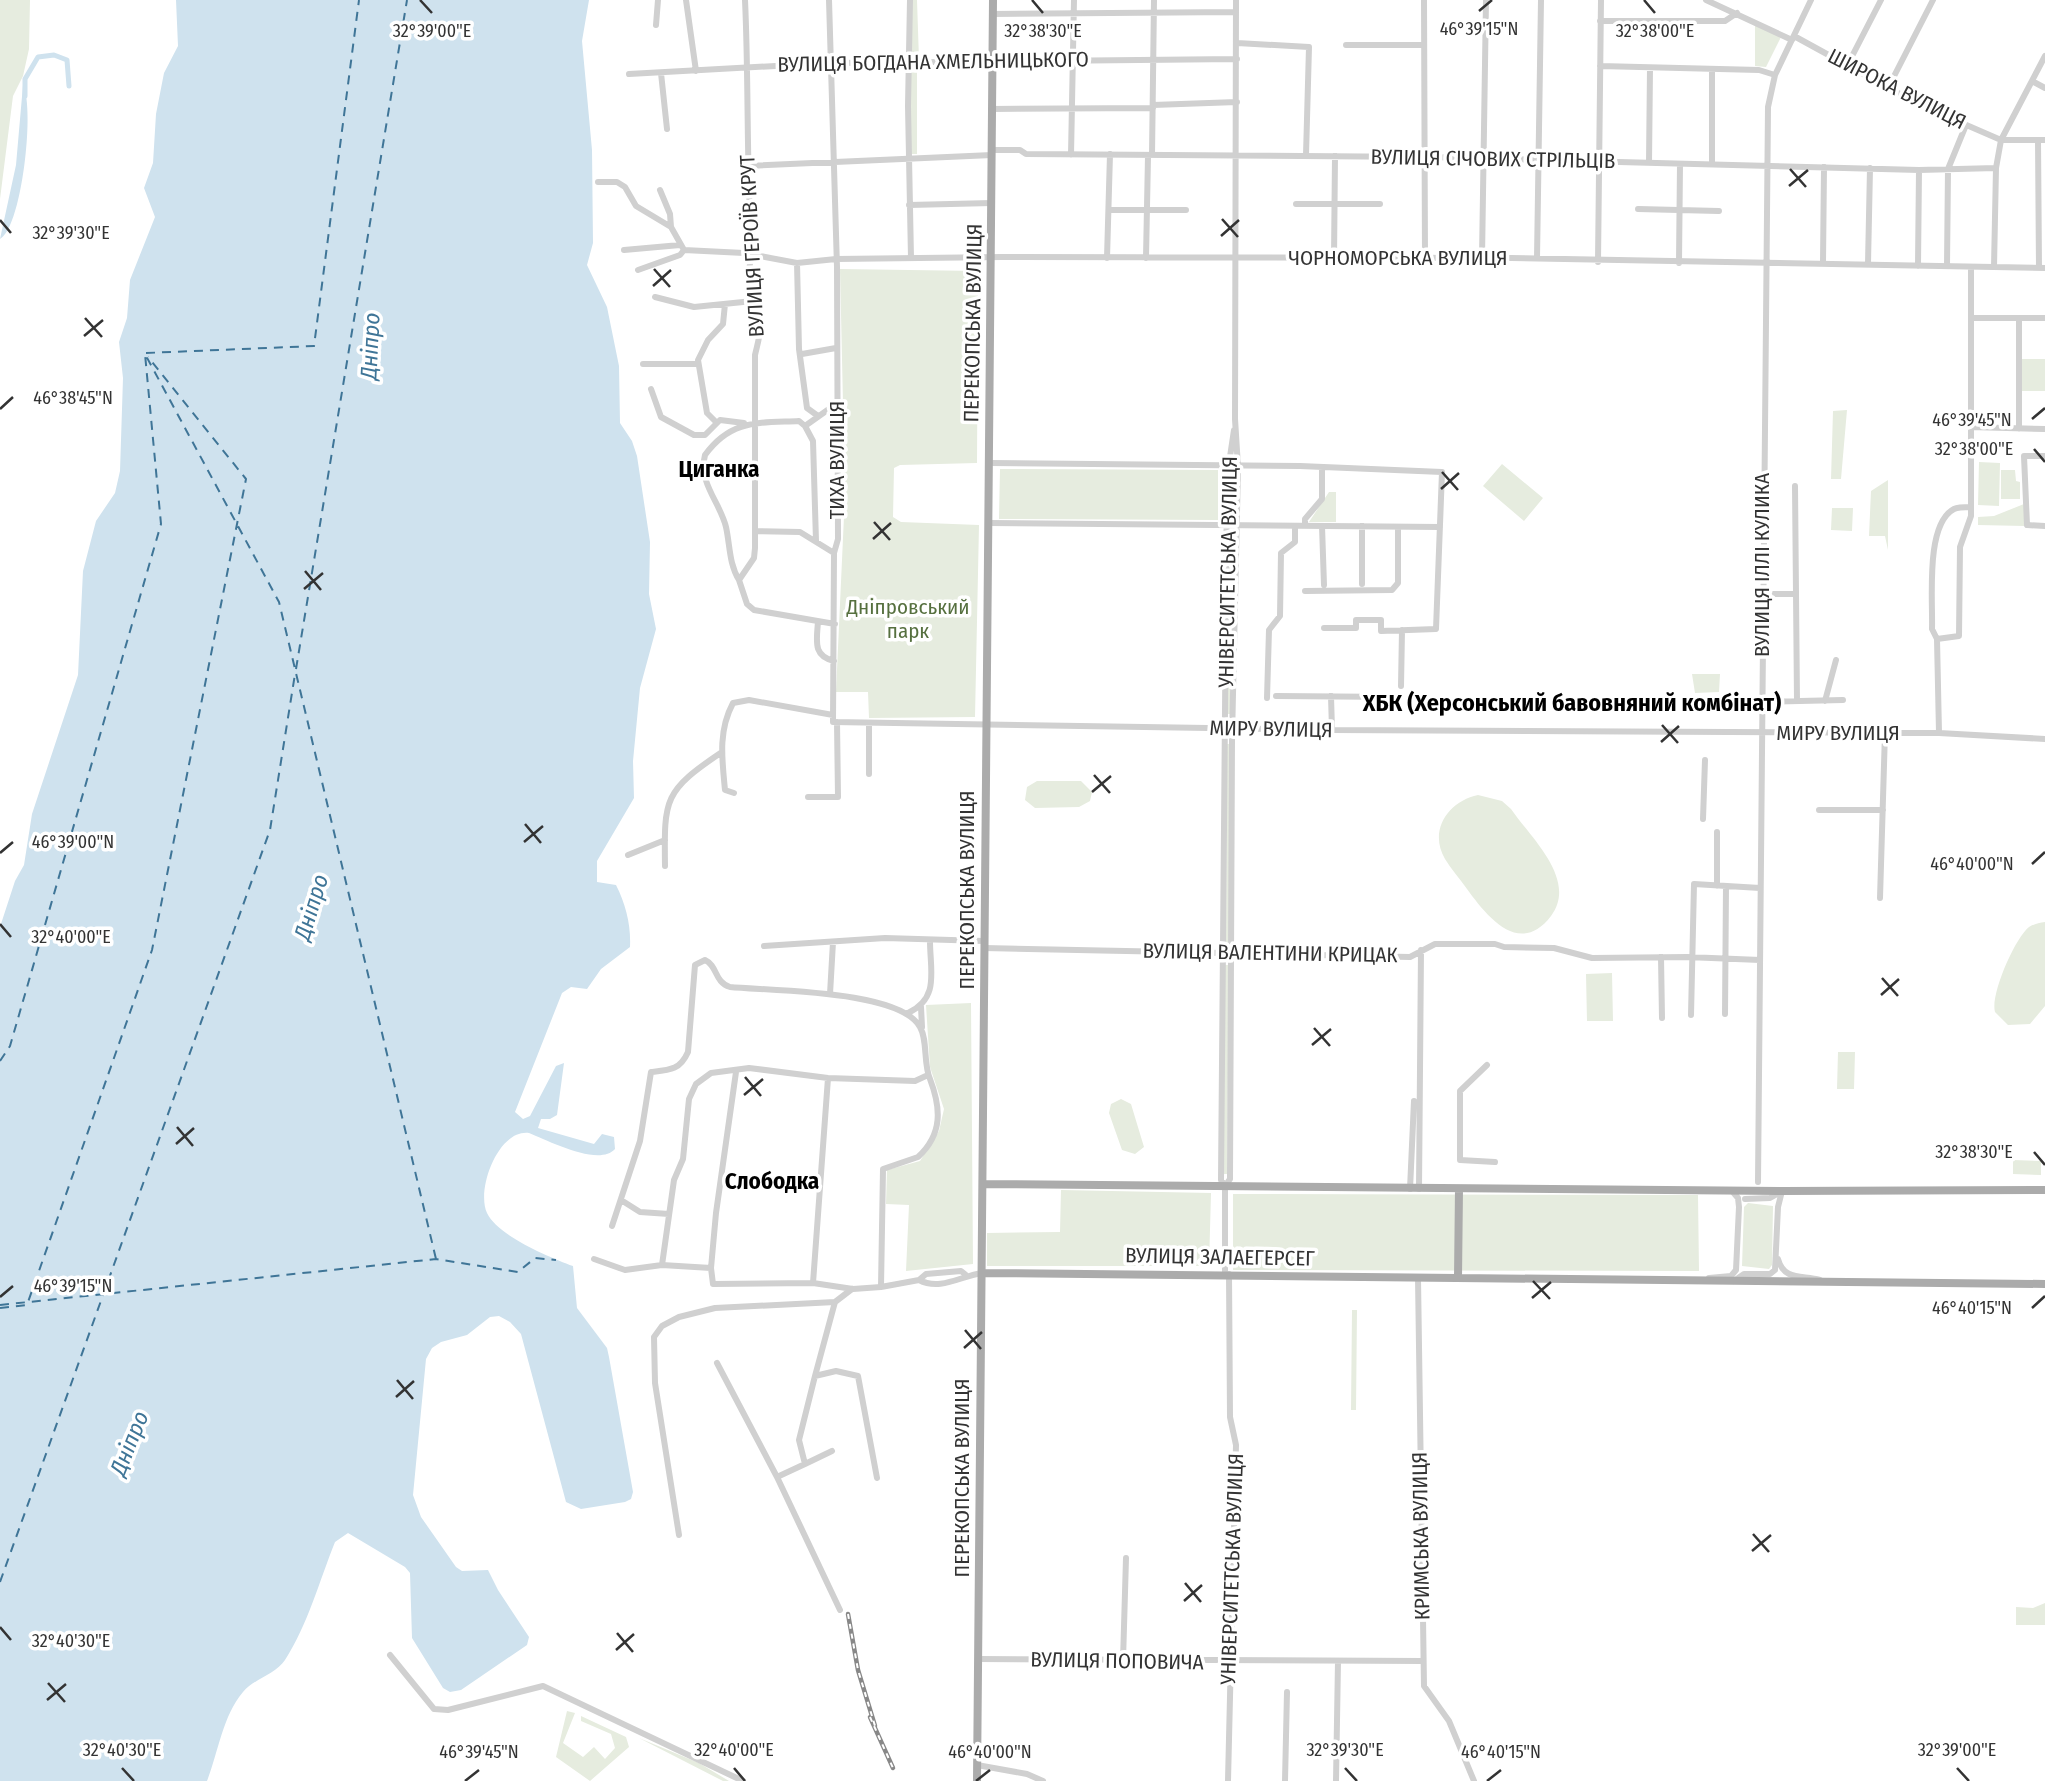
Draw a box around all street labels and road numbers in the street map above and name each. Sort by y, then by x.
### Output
street label: ШИРОКА ВУЛИЦЯ [1824,43,1970,135]
street label: ВУЛИЦЯ БОГДАНА ХМЕЛЬНИЦЬКОГО [777,46,1089,78]
street label: ВУЛИЦЯ СІЧОВИХ СТРІЛЬЦІВ [1370,144,1616,174]
street label: ВУЛИЦЯ ГЕРОЇВ КРУТ [734,154,770,338]
street label: ПЕРЕКОПСЬКА ВУЛИЦЯ [958,223,988,423]
street label: ЧОРНОМОРСЬКА ВУЛИЦЯ [1288,245,1508,271]
street label: ТИХА ВУЛИЦЯ [824,401,850,519]
street label: УНІВЕРСИТЕТСЬКА ВУЛИЦЯ [1213,456,1243,689]
street label: ВУЛИЦЯ ІЛЛІ КУЛИКА [1749,473,1775,657]
street label: МИРУ ВУЛИЦЯ [1209,715,1333,743]
street label: МИРУ ВУЛИЦЯ [1776,720,1900,746]
street label: ПЕРЕКОПСЬКА ВУЛИЦЯ [954,791,980,989]
street label: ВУЛИЦЯ ВАЛЕНТИНИ КРИЦАК [1142,938,1399,968]
street label: ВУЛИЦЯ ЗАЛАЕГЕРСЕГ [1125,1242,1315,1272]
street label: ПЕРЕКОПСЬКА ВУЛИЦЯ [949,1379,975,1577]
street label: КРИМСЬКА ВУЛИЦЯ [1407,1452,1435,1620]
street label: УНІВЕРСИТЕТСЬКА ВУЛИЦЯ [1215,1453,1249,1686]
street label: ВУЛИЦЯ ПОПОВИЧА [1030,1646,1204,1676]

